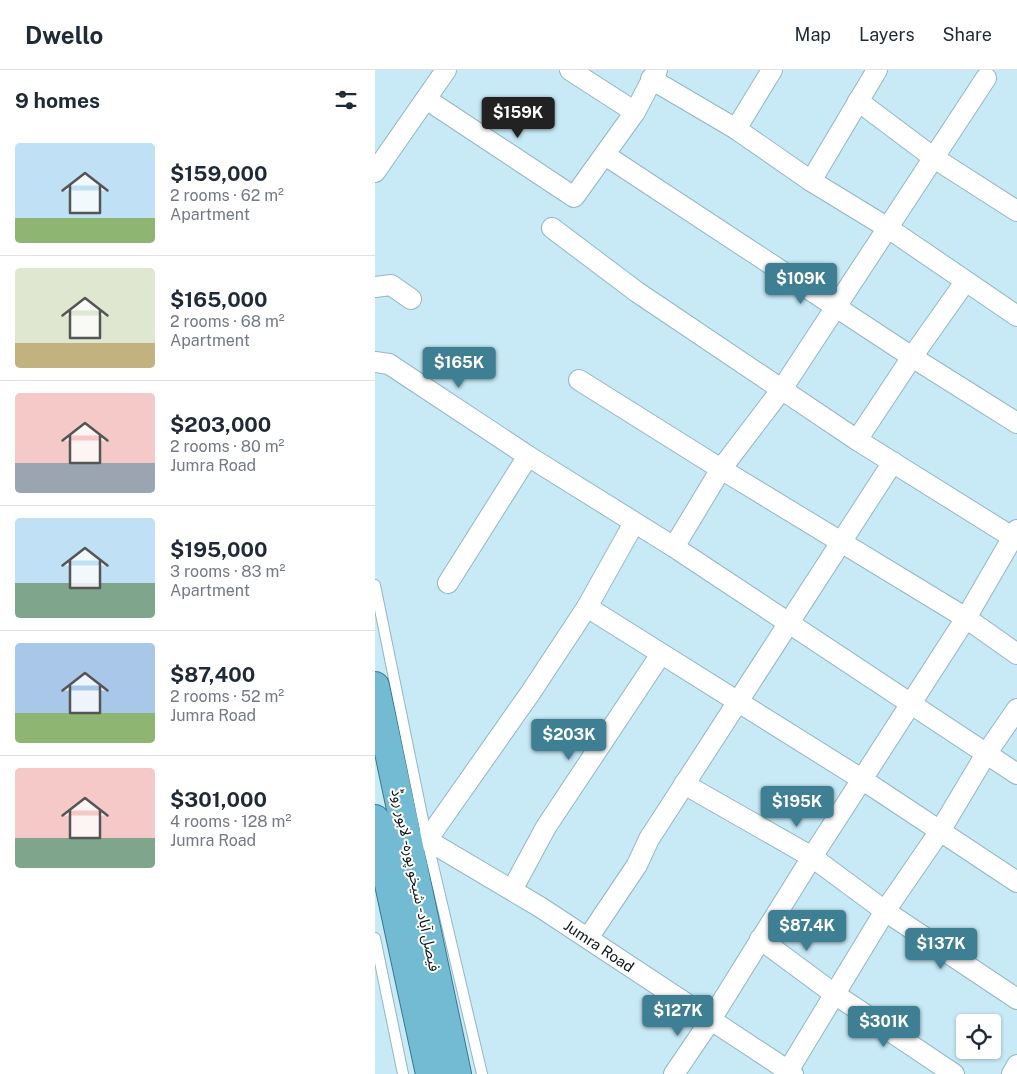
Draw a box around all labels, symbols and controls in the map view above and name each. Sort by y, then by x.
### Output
text: Dwello [25,21,103,49]
text: Map [795,24,831,45]
text: Layers [859,24,915,45]
text: Share [943,24,992,45]
icon: filters [332,86,360,114]
text: 9 homes [15,88,100,113]
pin: $159K [483,97,553,139]
text: $159K [493,103,543,122]
text: $159,000 [170,161,268,186]
icon: home [55,163,115,223]
text: 2 rooms · 62 m² [170,186,284,205]
text: Apartment [170,205,250,224]
pin: $109K [766,262,836,305]
text: $109K [776,269,826,288]
text: $165,000 [170,287,268,312]
icon: home [55,288,115,348]
text: 2 rooms · 68 m² [170,312,285,331]
text: Apartment [170,331,250,350]
pin: $165K [424,346,494,389]
text: $165K [434,353,484,372]
text: $203,000 [170,412,271,437]
icon: home [55,413,115,473]
text: 2 rooms · 80 m² [170,437,284,456]
text: Jumra Road [170,456,256,475]
text: $195,000 [170,537,268,562]
icon: home [55,538,115,598]
text: 3 rooms · 83 m² [170,562,285,581]
text: Apartment [170,581,250,600]
text: $87,400 [170,662,255,687]
icon: home [55,663,115,723]
text: 2 rooms · 52 m² [170,687,284,706]
text: Jumra Road [170,706,256,725]
pin: $203K [534,718,604,761]
text: $203K [542,725,596,744]
pin: $195K [762,786,832,828]
text: $301,000 [170,787,267,812]
street label: فیصل آباد - شیخو پورہ - لاہور روڈ [386,787,444,974]
icon: home [55,788,115,848]
text: $195K [772,792,822,811]
text: 4 rooms · 128 m² [170,812,291,831]
text: Jumra Road [170,831,256,850]
pin: $87.4K [766,910,848,952]
street label: Jumra Road [561,916,637,976]
text: $87.4K [779,916,835,935]
pin: $137K [906,928,976,970]
text: $137K [916,934,966,953]
pin: $127K [643,994,713,1037]
text: $127K [653,1001,703,1020]
pin: $301K [849,1006,919,1048]
text: $301K [859,1012,909,1031]
map controls [956,1014,1001,1059]
button: locate [956,1014,1001,1059]

